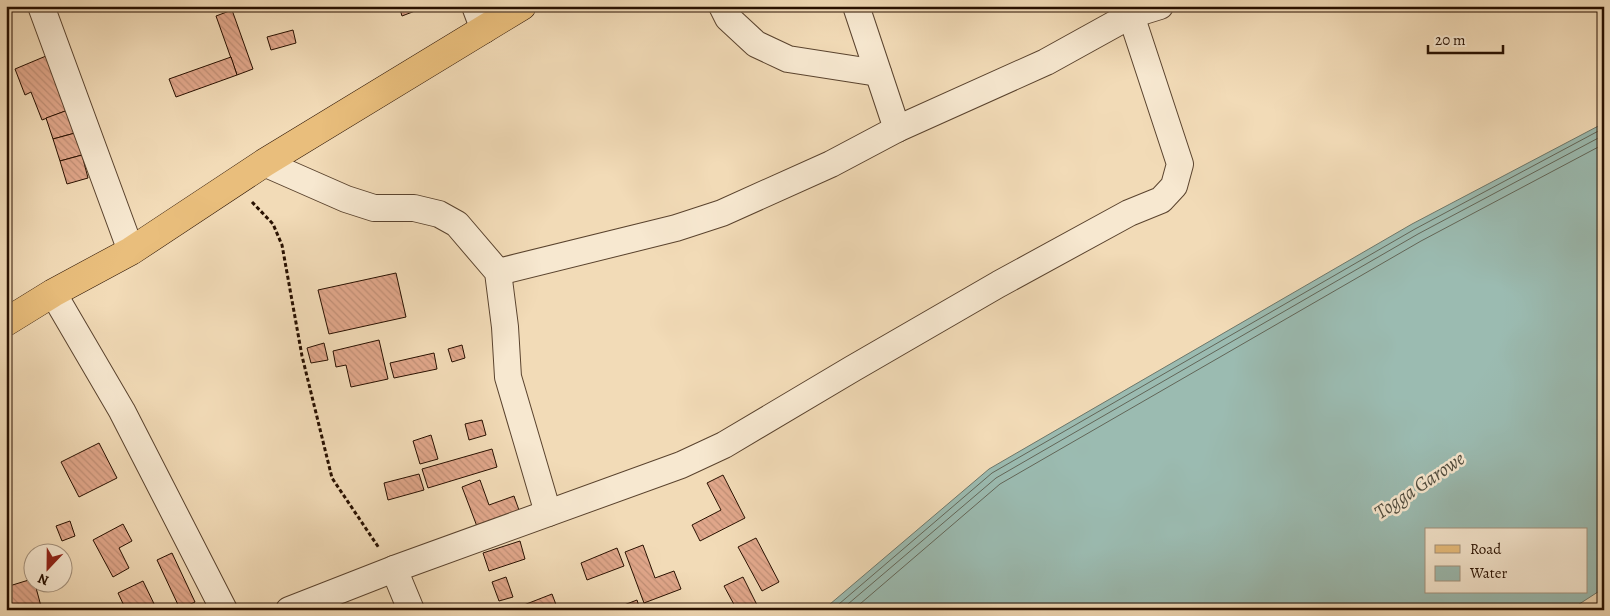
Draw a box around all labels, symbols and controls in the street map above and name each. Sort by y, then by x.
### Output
scale bar [1428,22,1502,54]
text: 20 m [1435,30,1466,50]
water label: Togga Garowe [1369,445,1470,526]
legend [1425,528,1588,594]
text: Road [1470,539,1502,559]
north arrow [22,544,72,594]
text: Water [1469,563,1507,583]
text: N [35,569,52,590]

